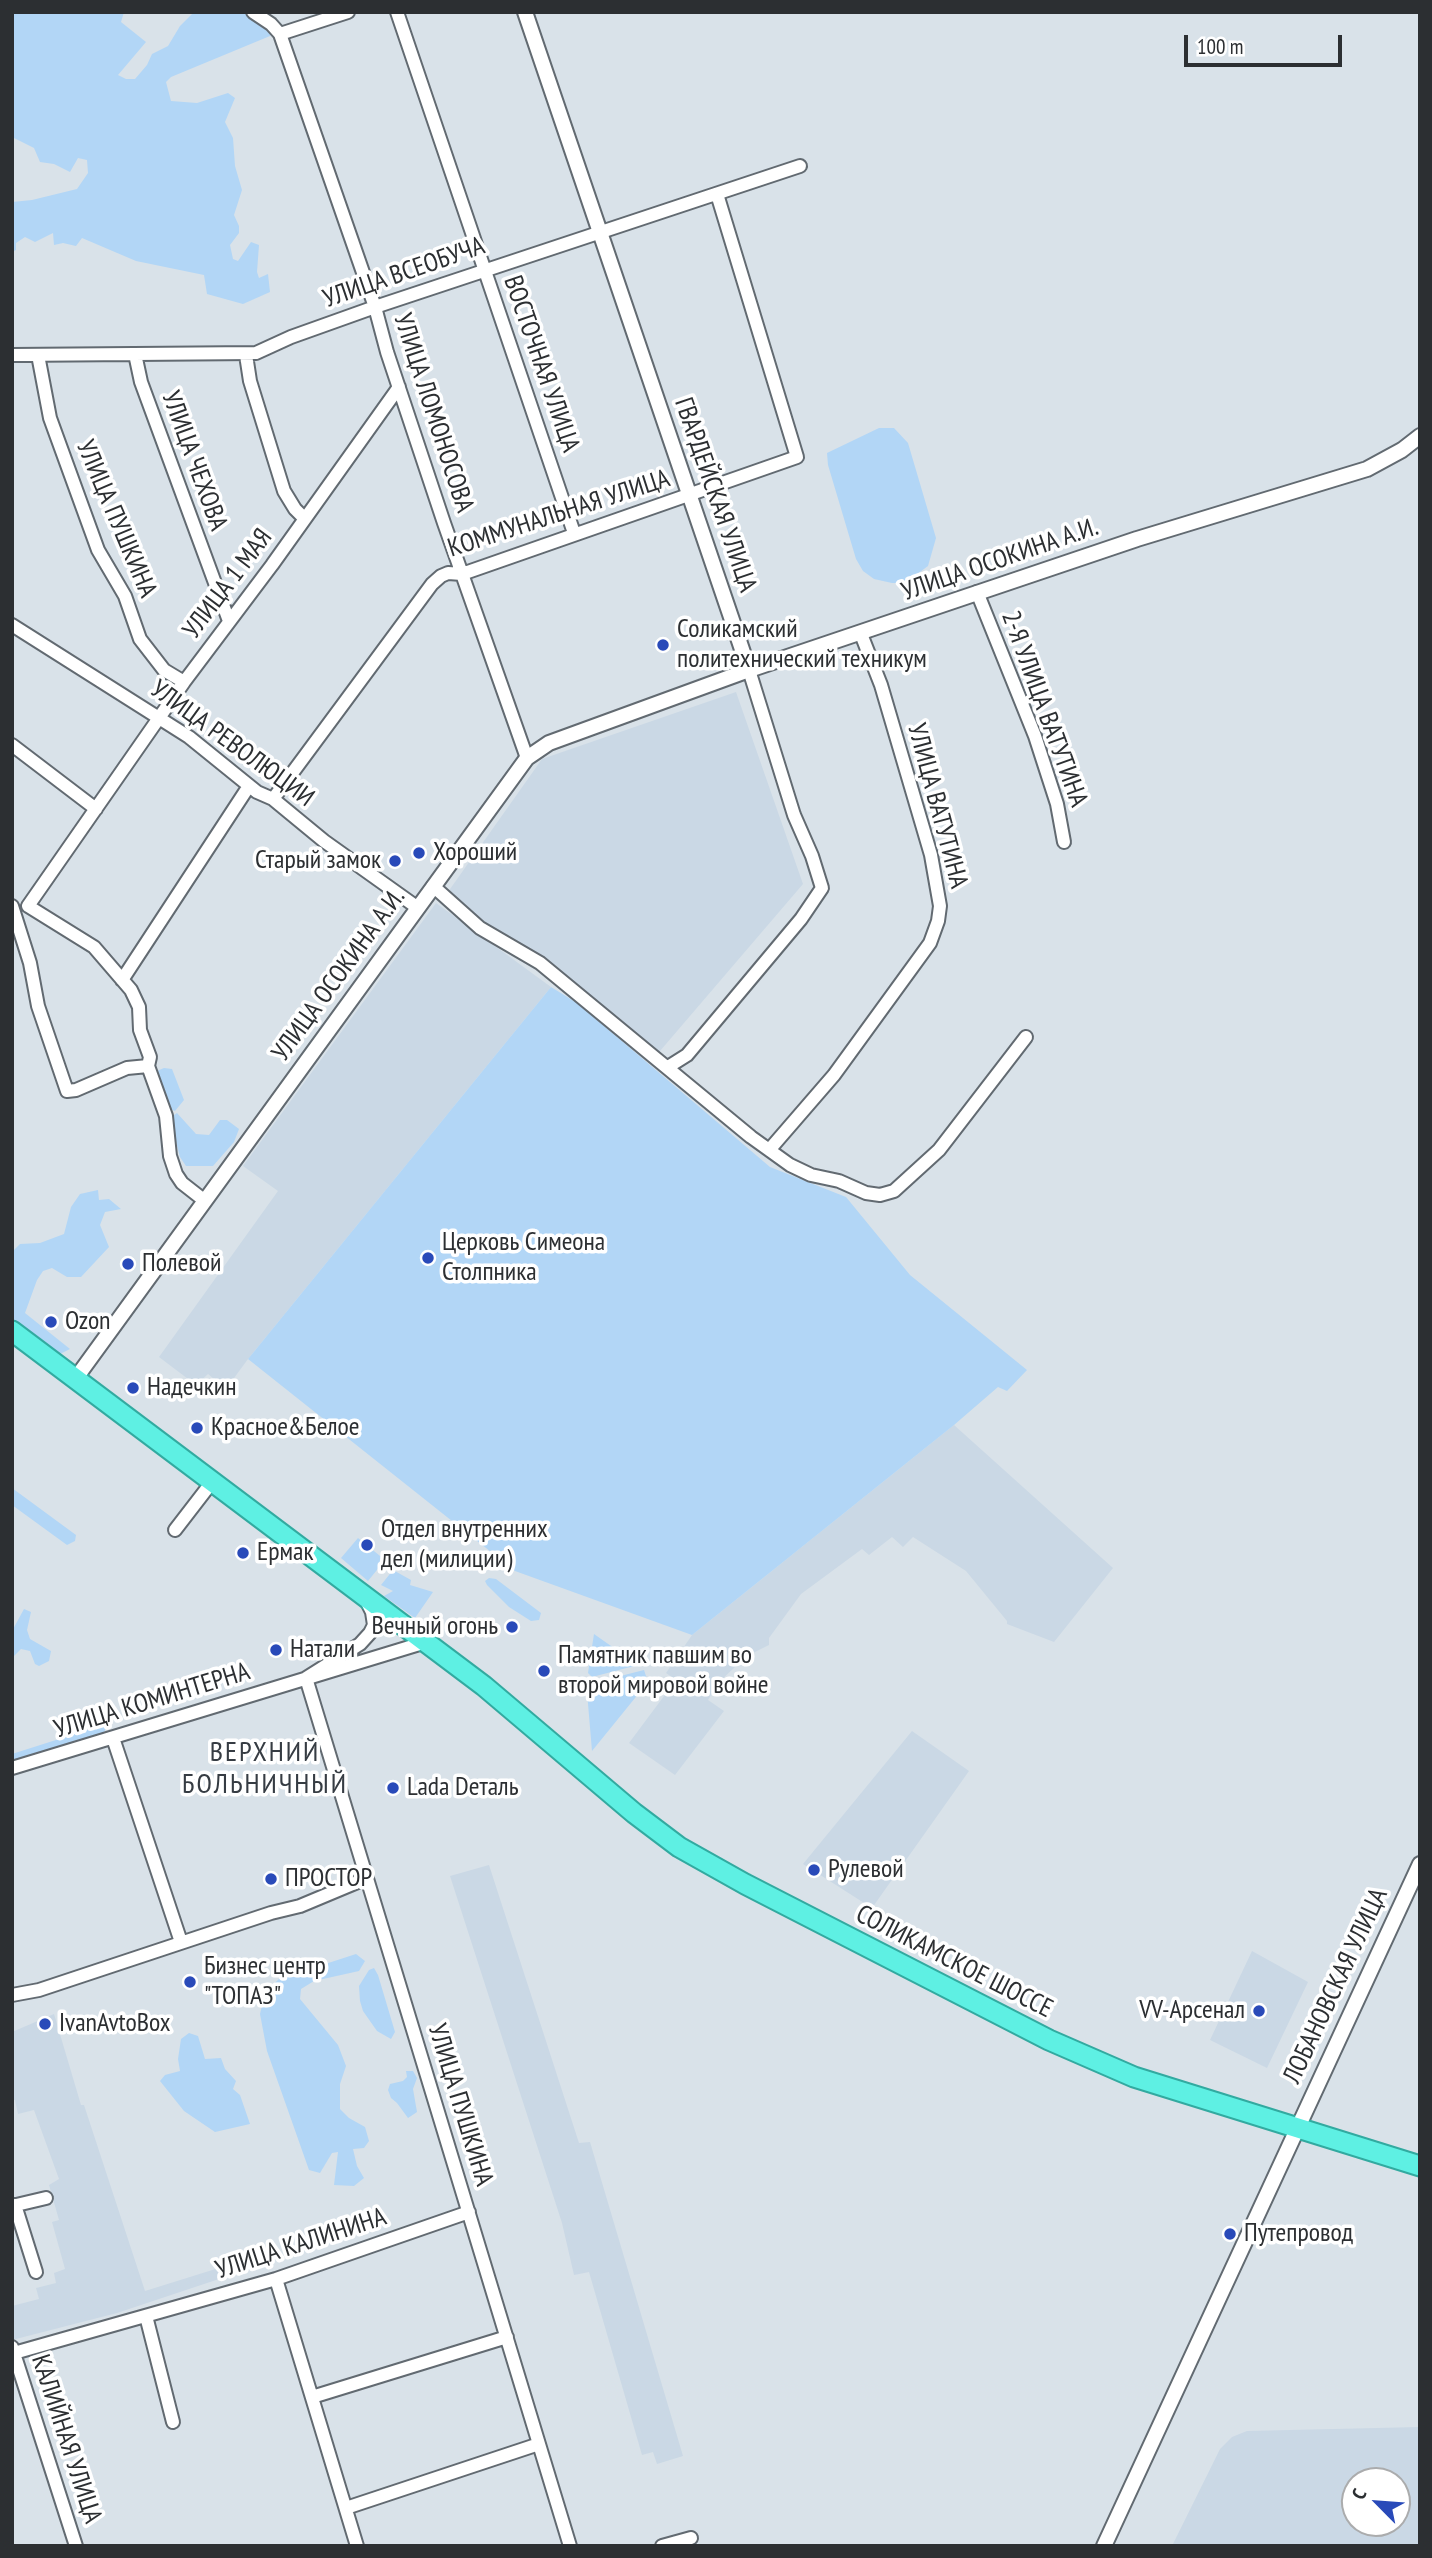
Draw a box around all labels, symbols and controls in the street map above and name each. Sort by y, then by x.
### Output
scale bar [1187,21,1344,65]
text: 100 m [1197,33,1243,60]
street label: УЛИЦА ВСЕОБУЧА [319,231,489,315]
street label: ВОСТОЧНАЯ УЛИЦА [496,272,586,456]
street label: УЛИЦА ЛОМОНОСОВА [386,310,480,516]
street label: УЛИЦА ЧЕХОВА [154,387,234,535]
street label: ГВАРДЕЙСКАЯ УЛИЦА [667,394,763,596]
street label: УЛИЦА ПУШКИНА [69,436,163,602]
street label: КОММУНАЛЬНАЯ УЛИЦА [444,463,674,565]
street label: УЛИЦА ОСОКИНА А.И. [898,512,1102,608]
street label: УЛИЦА 1 МАЯ [177,523,279,645]
street label: 2-Я УЛИЦА ВАТУТИНА [994,607,1094,811]
place label: Соликамский политехнический техникум [677,614,927,676]
marker: Соликамский политехнический техникум [655,637,671,653]
street label: УЛИЦА РЕВОЛЮЦИИ [144,674,320,814]
street label: УЛИЦА ВАТУТИНА [900,720,974,892]
place label: Хороший [433,837,517,869]
place label: Старый замок [255,845,381,877]
marker: Хороший [411,845,427,861]
marker: Старый замок [387,853,403,869]
street label: УЛИЦА ОСОКИНА А.И. [266,883,412,1067]
place label: Церковь Симеона Столпника [442,1227,605,1288]
place label: Полевой [142,1248,221,1280]
marker: Церковь Симеона Столпника [420,1250,436,1266]
marker: Полевой [120,1256,136,1272]
place label: Ozon [65,1306,111,1338]
marker: Ozon [43,1314,59,1330]
place label: Надечкин [147,1372,237,1404]
marker: Надечкин [125,1380,141,1396]
place label: Красное&Белое [211,1412,360,1444]
marker: Красное&Белое [189,1420,205,1436]
place label: Отдел внутренних дел (милиции) [381,1514,548,1576]
place label: Ермак [257,1537,313,1569]
marker: Отдел внутренних дел (милиции) [359,1537,375,1553]
marker: Ермак [235,1545,251,1561]
place label: Вечный огонь [372,1611,498,1643]
marker: Вечный огонь [504,1619,520,1635]
place label: Натали [290,1634,355,1666]
place label: Памятник павшим во второй мировой войне [558,1640,768,1702]
marker: Натали [268,1642,284,1658]
street label: УЛИЦА КОМИНТЕРНА [50,1656,254,1746]
marker: Памятник павшим во второй мировой войне [536,1663,552,1679]
district label: ВЕРХНИЙ БОЛЬНИЧНЫЙ [183,1736,347,1802]
place label: Lada Dеталь [407,1772,518,1804]
marker: Lada Dеталь [385,1780,401,1796]
place label: Рулевой [828,1854,904,1886]
marker: Рулевой [806,1862,822,1878]
place label: ПРОСТОР [285,1863,372,1895]
marker: ПРОСТОР [263,1871,279,1887]
street label: ЛОБАНОВСКАЯ УЛИЦА [1277,1884,1395,2088]
street label: СОЛИКАМСКОЕ ШОССЕ [850,1899,1058,2025]
place label: Бизнес центр "ТОПАЗ" [204,1951,326,2012]
marker: Бизнес центр "ТОПАЗ" [182,1974,198,1990]
place label: VV-Арсенал [1139,1995,1245,2027]
marker: VV-Арсенал [1251,2003,1267,2019]
place label: IvanAvtoBox [59,2008,170,2040]
marker: IvanAvtoBox [37,2016,53,2032]
street label: УЛИЦА ПУШКИНА [421,2020,499,2190]
street label: УЛИЦА КАЛИНИНА [212,2202,390,2286]
place label: Путепровод [1244,2218,1353,2250]
marker: Путепровод [1222,2226,1238,2242]
street label: КАЛИЙНАЯ УЛИЦА [24,2351,108,2527]
north arrow [1341,2467,1411,2537]
text: С [1346,2485,1371,2503]

